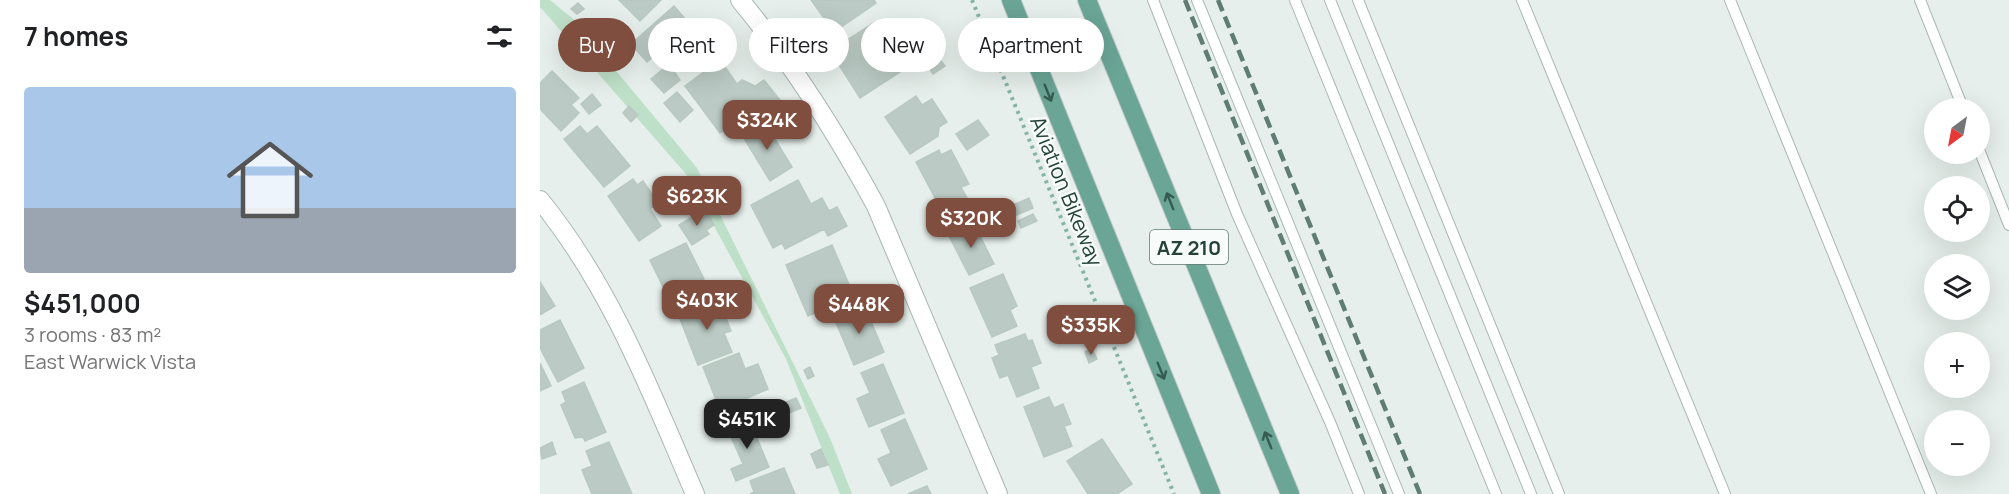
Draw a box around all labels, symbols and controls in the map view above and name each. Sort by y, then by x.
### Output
text: 7 homes [24,18,128,54]
chip: Buy [558,18,636,72]
chip: Rent [648,18,737,72]
chip: Filters [749,18,849,72]
chip: New [861,18,946,72]
chip: Apartment [958,18,1104,72]
icon: filters [483,20,516,53]
one-way arrow [1043,83,1054,102]
north arrow [1924,98,1990,164]
map controls [1924,98,1990,476]
pin: $324K [725,100,809,151]
text: $324K [737,106,797,133]
street label: Aviation Bikeway [1024,112,1110,270]
icon: home [216,126,324,234]
pin: $623K [655,176,739,227]
button: locate [1924,176,1990,242]
text: $623K [666,182,728,209]
one-way arrow [1164,192,1175,211]
pin: $320K [929,198,1013,249]
text: $320K [940,204,1002,231]
road number: AZ 210 [1150,230,1228,264]
button: layers [1924,254,1990,320]
pin: $403K [665,280,749,331]
pin: $448K [817,284,901,335]
text: $451,000 [24,285,141,321]
text: $403K [676,286,738,313]
text: $448K [828,290,890,317]
pin: $335K [1049,305,1133,356]
text: $335K [1061,311,1121,338]
text: 3 rooms · 83 m² [24,321,161,348]
button: + [1924,332,1990,398]
text: East Warwick Vista [24,348,196,375]
one-way arrow [1156,362,1167,380]
pin: $451K [705,399,789,450]
text: $451K [718,405,776,432]
button: − [1924,410,1990,476]
one-way arrow [1262,431,1273,450]

